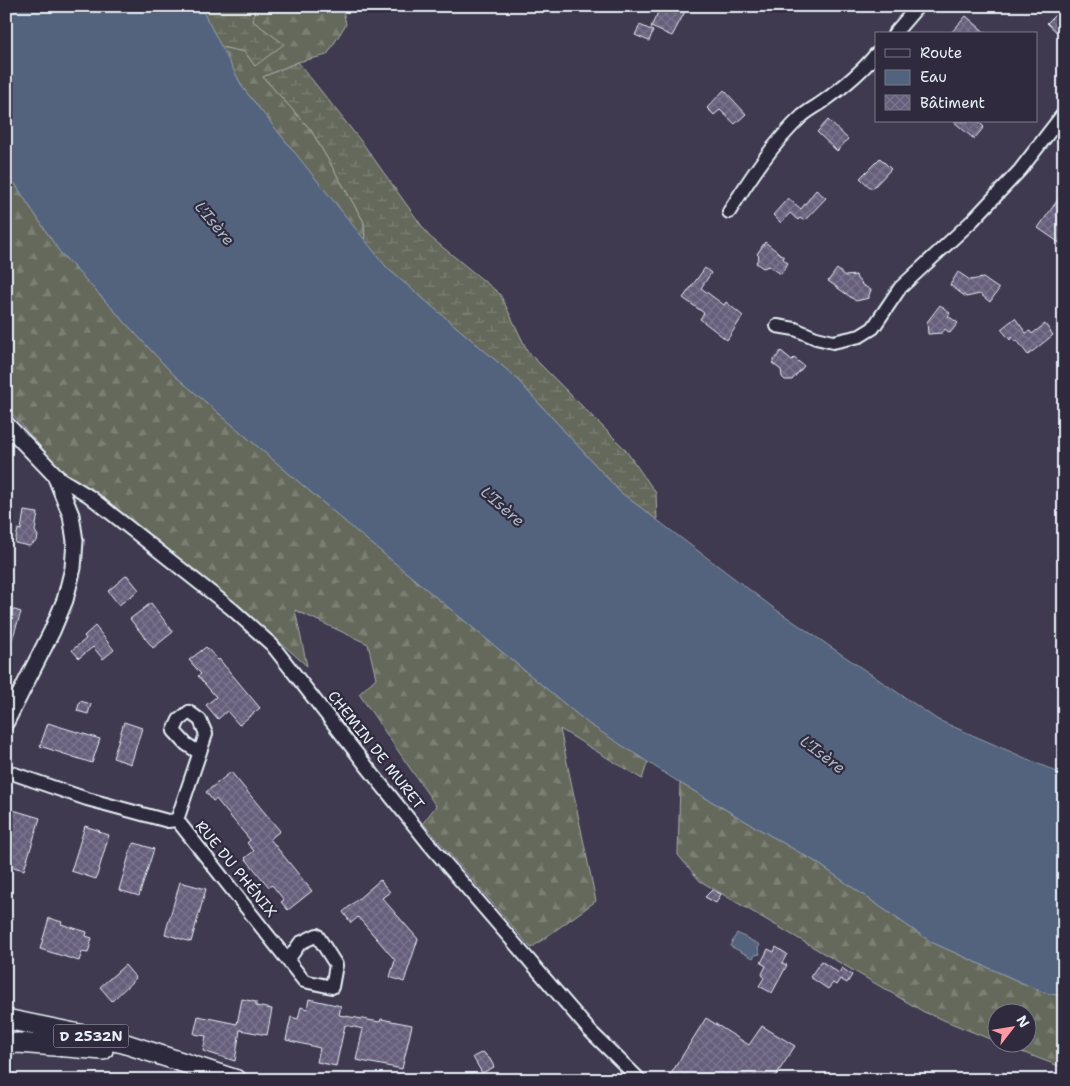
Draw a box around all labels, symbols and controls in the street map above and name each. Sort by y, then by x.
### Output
legend [875,32,1038,122]
text: Route [920,43,962,63]
text: Eau [920,67,947,87]
text: Bâtiment [920,93,985,113]
water label: L'Isère [190,197,239,250]
water label: L'Isère [476,481,529,531]
street label: CHEMIN DE MURET [323,686,429,814]
water label: L'Isère [796,730,850,778]
street label: RUE DU PHÉNIX [191,816,282,922]
north arrow [988,1004,1038,1054]
text: N [1013,1012,1034,1031]
road number: D 2532N [54,1024,128,1048]

